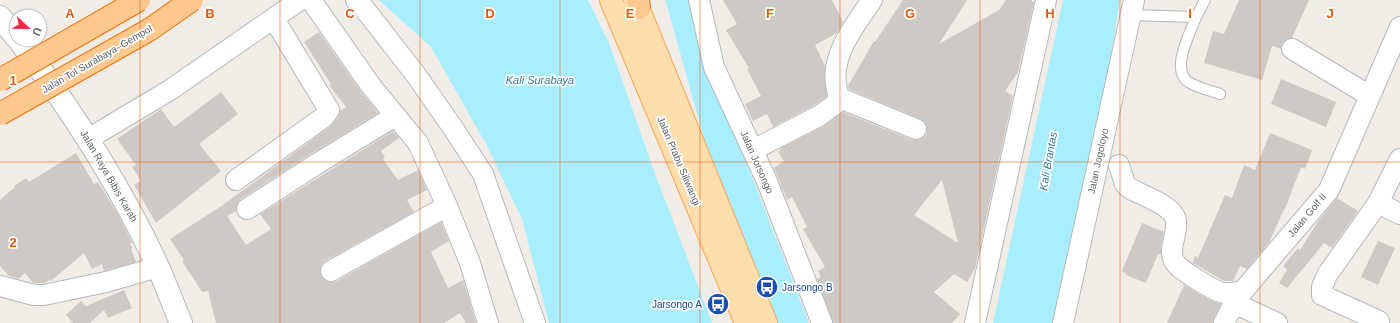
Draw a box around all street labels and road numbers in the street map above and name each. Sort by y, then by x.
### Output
street label: Jalan Tol Surabaya–Gempol [40,23,154,95]
street label: Jalan Prabu Siliwangi [655,115,703,207]
street label: Jalan Jogoloyo [1086,127,1110,195]
street label: Jalan Raya Bibis Karah [78,128,140,224]
street label: Jalan Jorsongo [738,129,776,196]
street label: Jalan Golf II [1286,191,1328,239]

